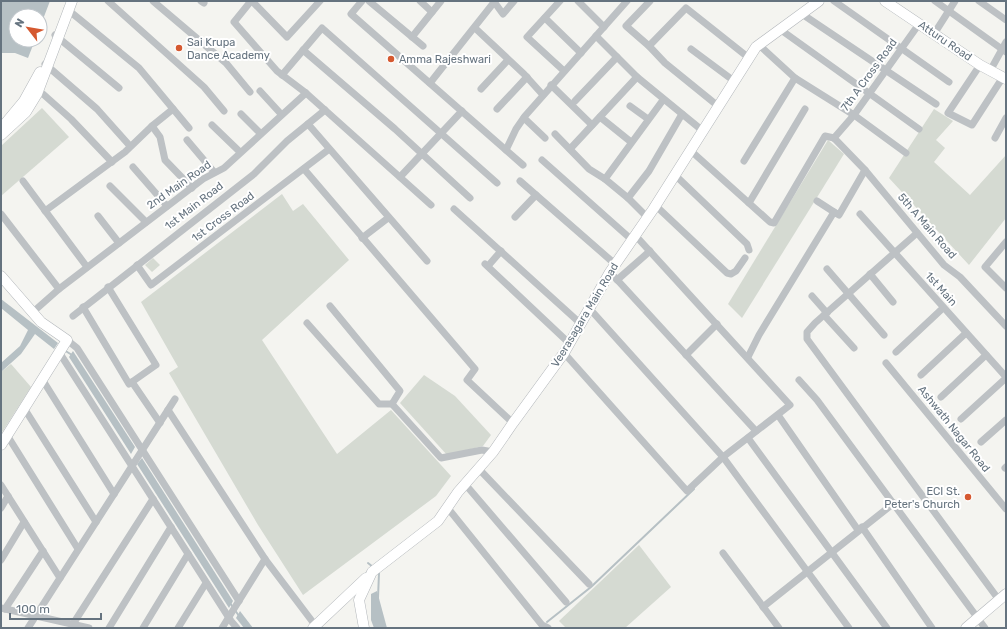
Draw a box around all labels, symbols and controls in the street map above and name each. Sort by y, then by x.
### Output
north arrow [8,8,48,48]
text: N [12,16,28,30]
street label: Atturu Road [916,18,974,64]
place label: Sai Krupa Dance Academy [187,36,270,62]
street label: 7th A Cross Road [838,36,900,114]
marker: Sai Krupa Dance Academy [174,43,184,53]
place label: Amma Rajeshwari [399,53,491,66]
marker: Amma Rajeshwari [386,54,396,64]
street label: 2nd Main Road [144,158,214,212]
street label: 1st Main Road [162,179,226,233]
street label: 1st Cross Road [189,189,257,245]
street label: 5th A Main Road [895,191,959,261]
street label: Veerasagara Main Road [549,261,621,369]
street label: 1st Main [922,269,960,309]
street label: Ashwath Nagar Road [915,383,993,475]
place label: ECI St. Peter's Church [884,485,960,511]
marker: ECI St. Peter's Church [963,492,973,502]
scale bar [10,595,101,621]
text: 100 m [16,602,50,616]

